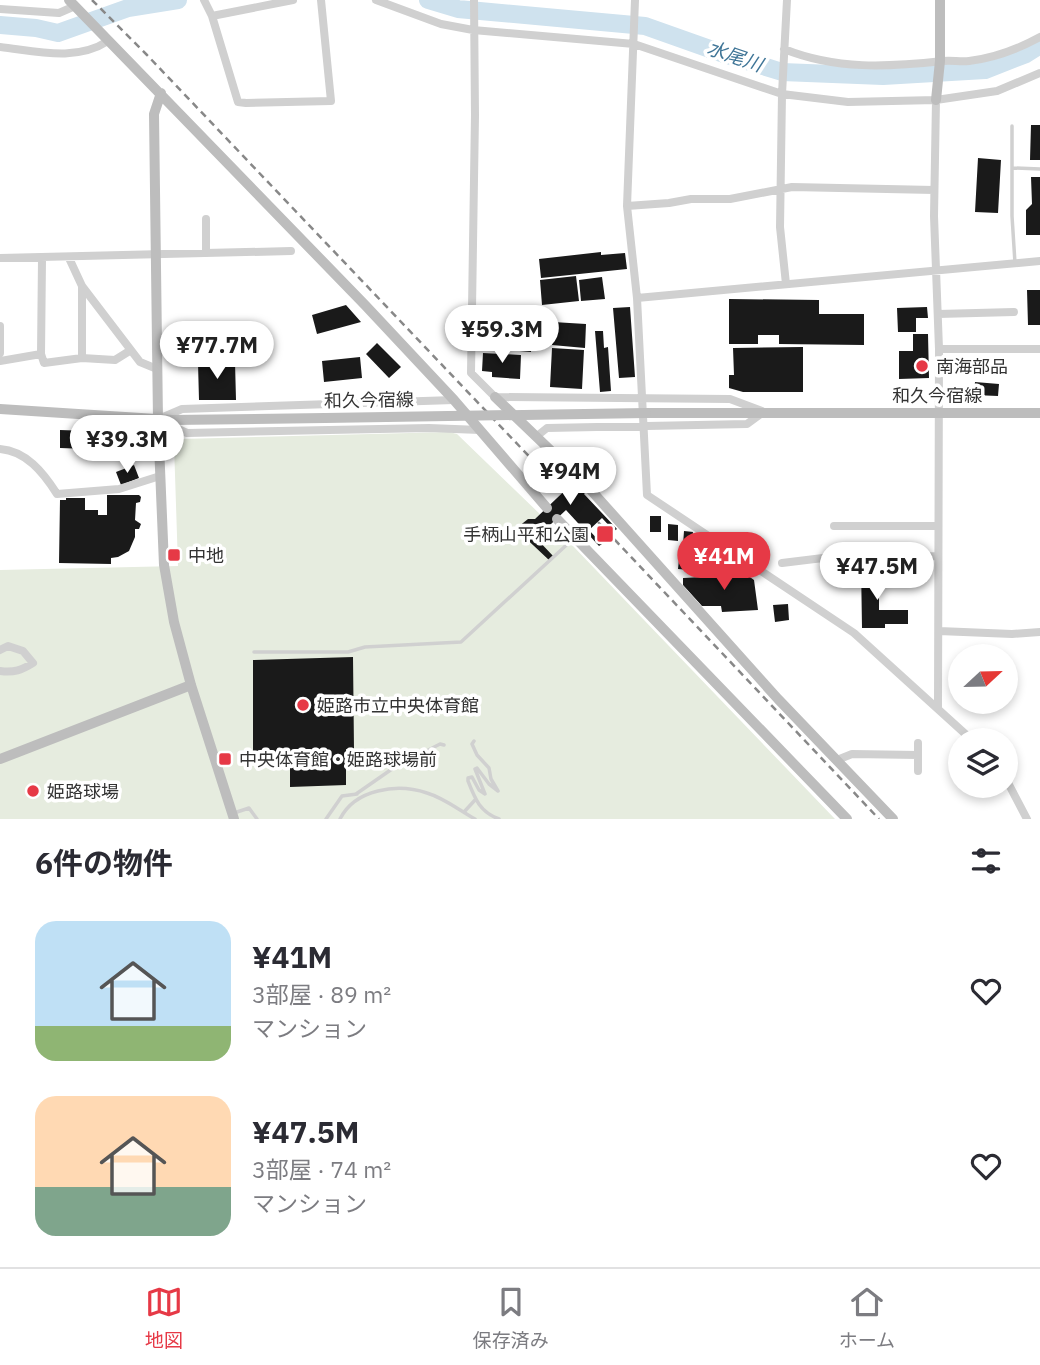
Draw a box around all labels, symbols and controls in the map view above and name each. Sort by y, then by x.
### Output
water label: 水尾川 [704,35,768,77]
pin: ¥59.3M [445,306,559,365]
text: ¥59.3M [461,313,543,343]
pin: ¥77.7M [160,322,274,381]
text: ¥77.7M [176,329,258,359]
place label: 南海部品 [936,355,1008,378]
marker: 南海部品 [914,358,930,374]
street label: 和久今宿線 [892,384,982,407]
street label: 和久今宿線 [324,388,414,412]
pin: ¥39.3M [70,416,184,475]
text: ¥39.3M [86,423,168,453]
pin: ¥94M [529,448,611,507]
text: ¥94M [539,455,601,485]
place label: 手柄山平和公園 [463,523,589,546]
marker: 手柄山平和公園 [595,524,615,544]
pin: ¥41M [683,532,765,592]
text: ¥41M [693,540,755,570]
pin: ¥47.5M [820,542,934,602]
place label: 中地 [188,544,224,567]
marker: 中地 [166,547,182,563]
text: ¥47.5M [836,550,918,580]
north arrow [948,644,1018,714]
map controls [948,644,1018,798]
place label: 姫路市立中央体育館 [317,694,479,717]
marker: 姫路市立中央体育館 [295,697,311,713]
button: layers [948,728,1018,798]
place label: 中央体育館・姫路球場前 [239,748,437,771]
marker: 中央体育館・姫路球場前 [217,751,233,767]
place label: 姫路球場 [47,780,119,803]
marker: 姫路球場 [25,783,41,799]
icon: filters [967,842,1005,880]
text: 6件の物件 [35,843,173,882]
text: ¥41M [252,937,332,976]
icon: home [91,949,175,1033]
icon: heart [967,972,1005,1010]
text: 3部屋 · 89 m² [252,979,391,1009]
text: マンション [252,1013,367,1043]
text: ¥47.5M [252,1112,359,1151]
icon: home [91,1124,175,1208]
icon: heart [967,1147,1005,1185]
text: 3部屋 · 74 m² [252,1154,391,1184]
text: マンション [252,1188,367,1218]
tab: 地図 [145,1283,183,1352]
tab: 保存済み [473,1283,549,1352]
tab: ホーム [839,1283,895,1352]

